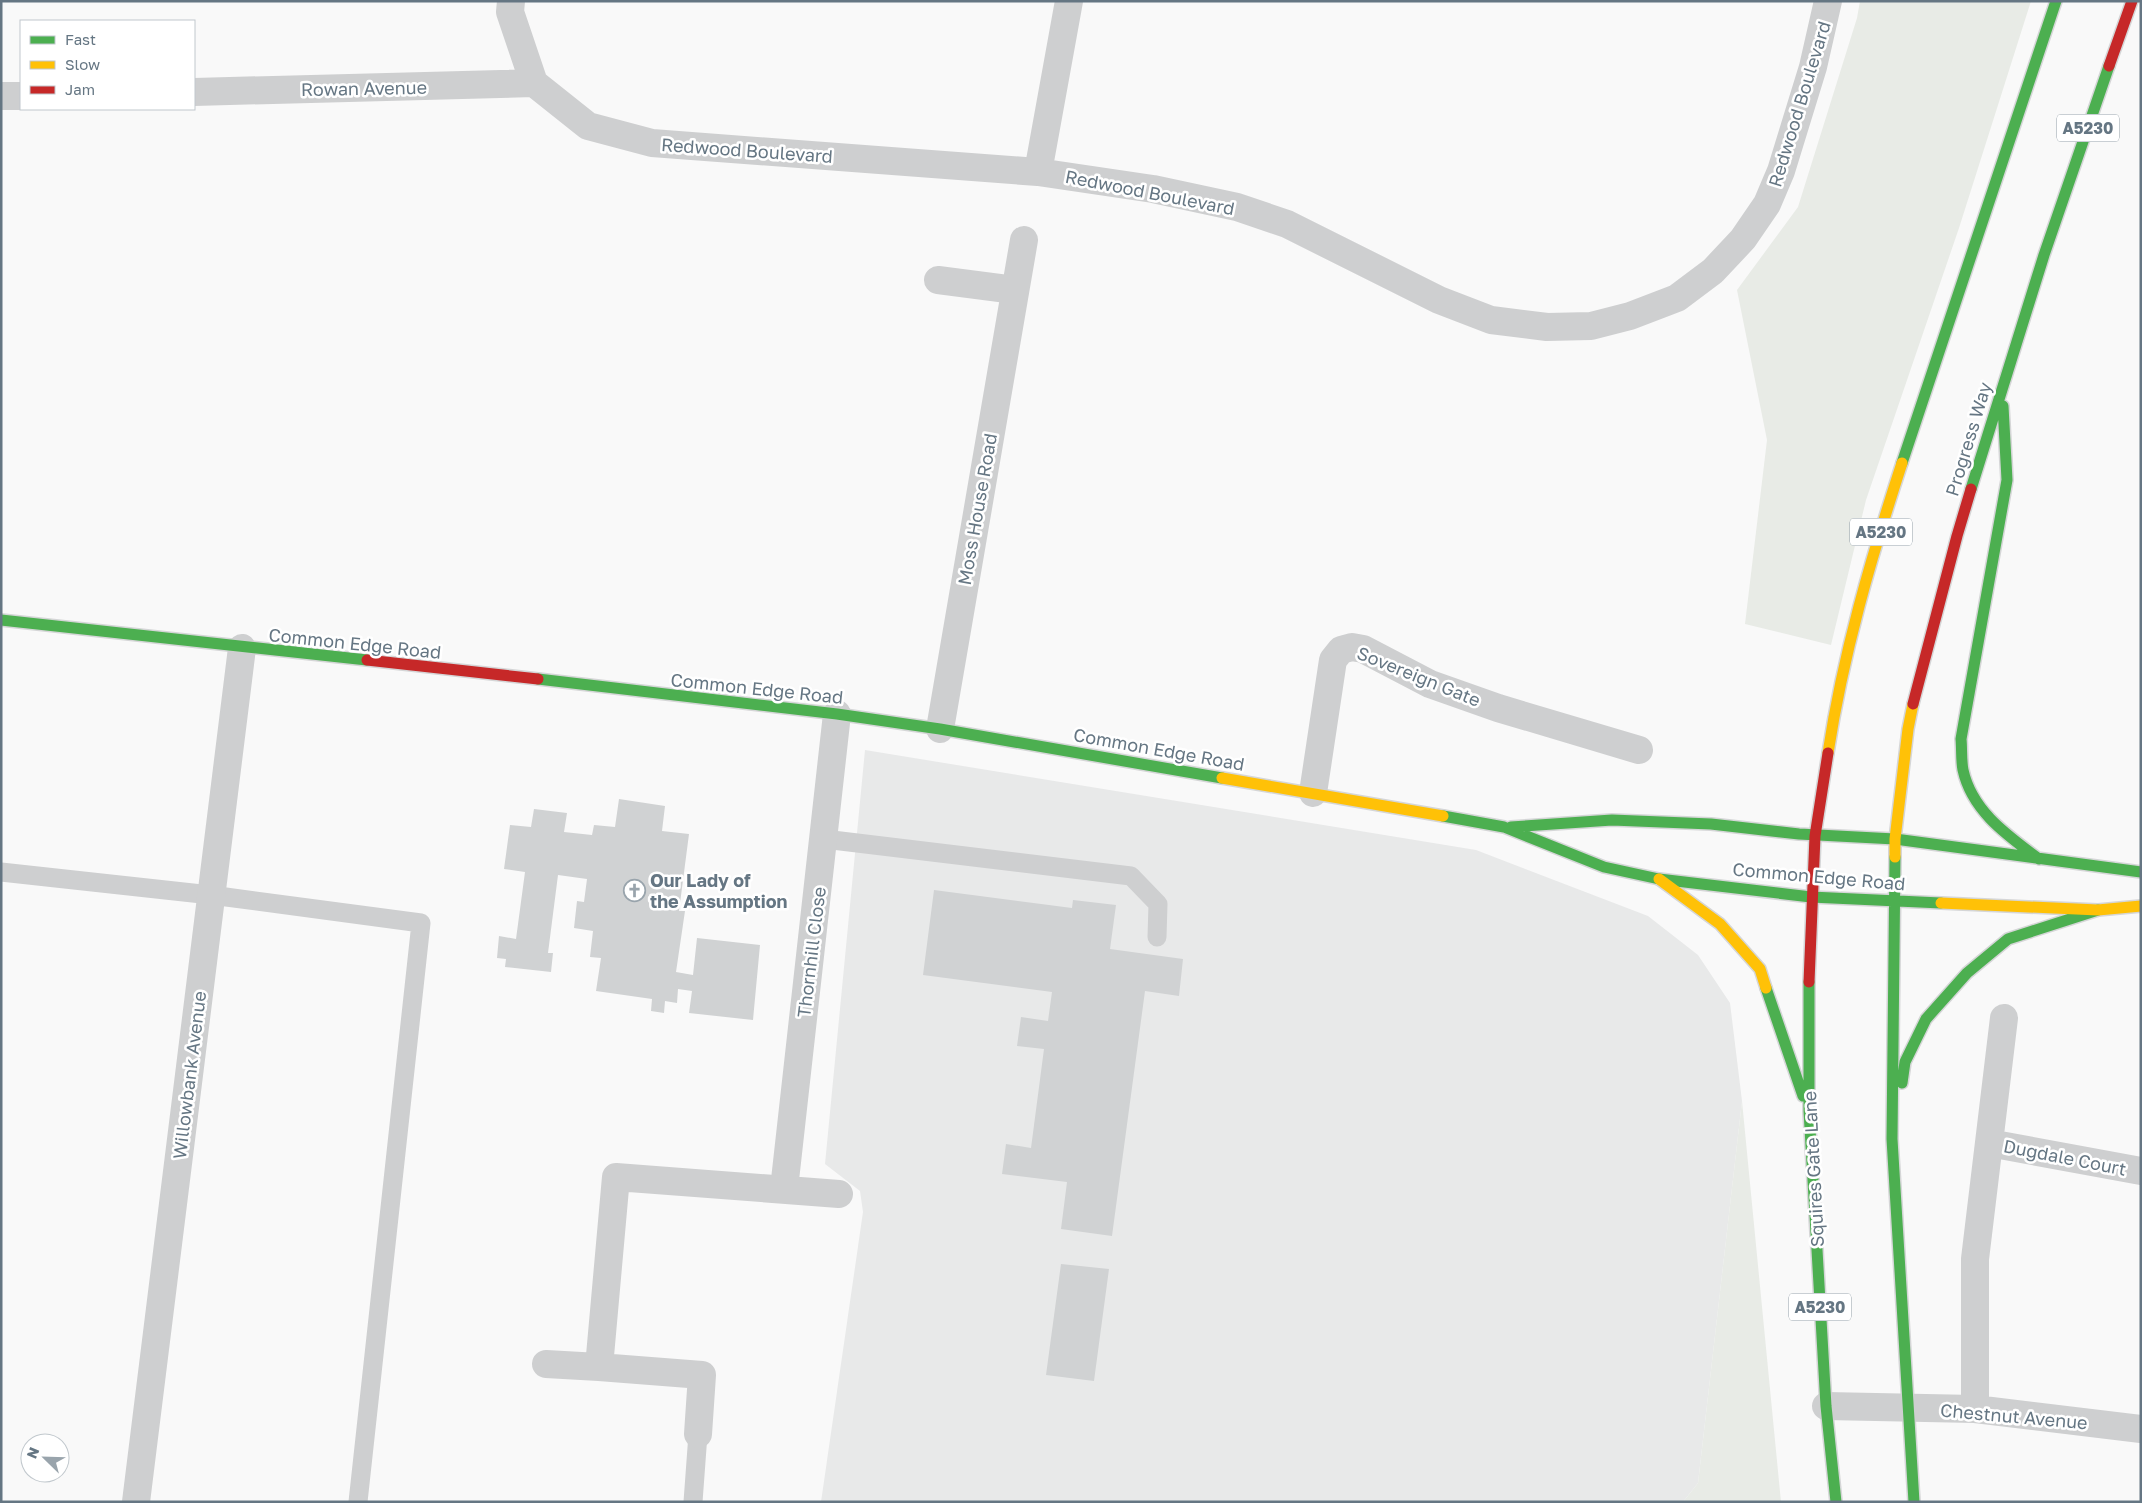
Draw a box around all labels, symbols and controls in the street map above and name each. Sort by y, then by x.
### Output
street label: Redwood Boulevard [1763,18,1835,190]
legend [20,20,195,110]
text: Fast [65,30,96,48]
text: Slow [65,55,100,73]
street label: Rowan Avenue [301,76,427,100]
text: Jam [65,80,95,98]
road number: A5230 [2057,115,2119,142]
street label: Redwood Boulevard [660,133,834,167]
street label: Redwood Boulevard [1063,165,1237,219]
street label: Progress Way [1940,379,1996,499]
street label: Moss House Road [953,431,1001,587]
road number: A5230 [1850,518,1912,546]
street label: Common Edge Road [268,623,442,663]
street label: Sovereign Gate [1354,641,1484,711]
street label: Common Edge Road [670,668,844,708]
street label: Common Edge Road [1072,723,1246,775]
street label: Common Edge Road [1732,857,1906,895]
place label: Our Lady of the Assumption [650,869,787,912]
church icon: Our Lady of the Assumption [622,878,646,902]
street label: Thornhill Close [792,885,830,1019]
street label: Willowbank Avenue [168,990,210,1160]
street label: Squires Gate Lane [1798,1090,1828,1248]
street label: Dugdale Court [2002,1134,2128,1180]
road number: A5230 [1789,1294,1851,1320]
street label: Chestnut Avenue [1939,1399,2089,1433]
north arrow [20,1433,70,1483]
text: N [23,1445,42,1461]

